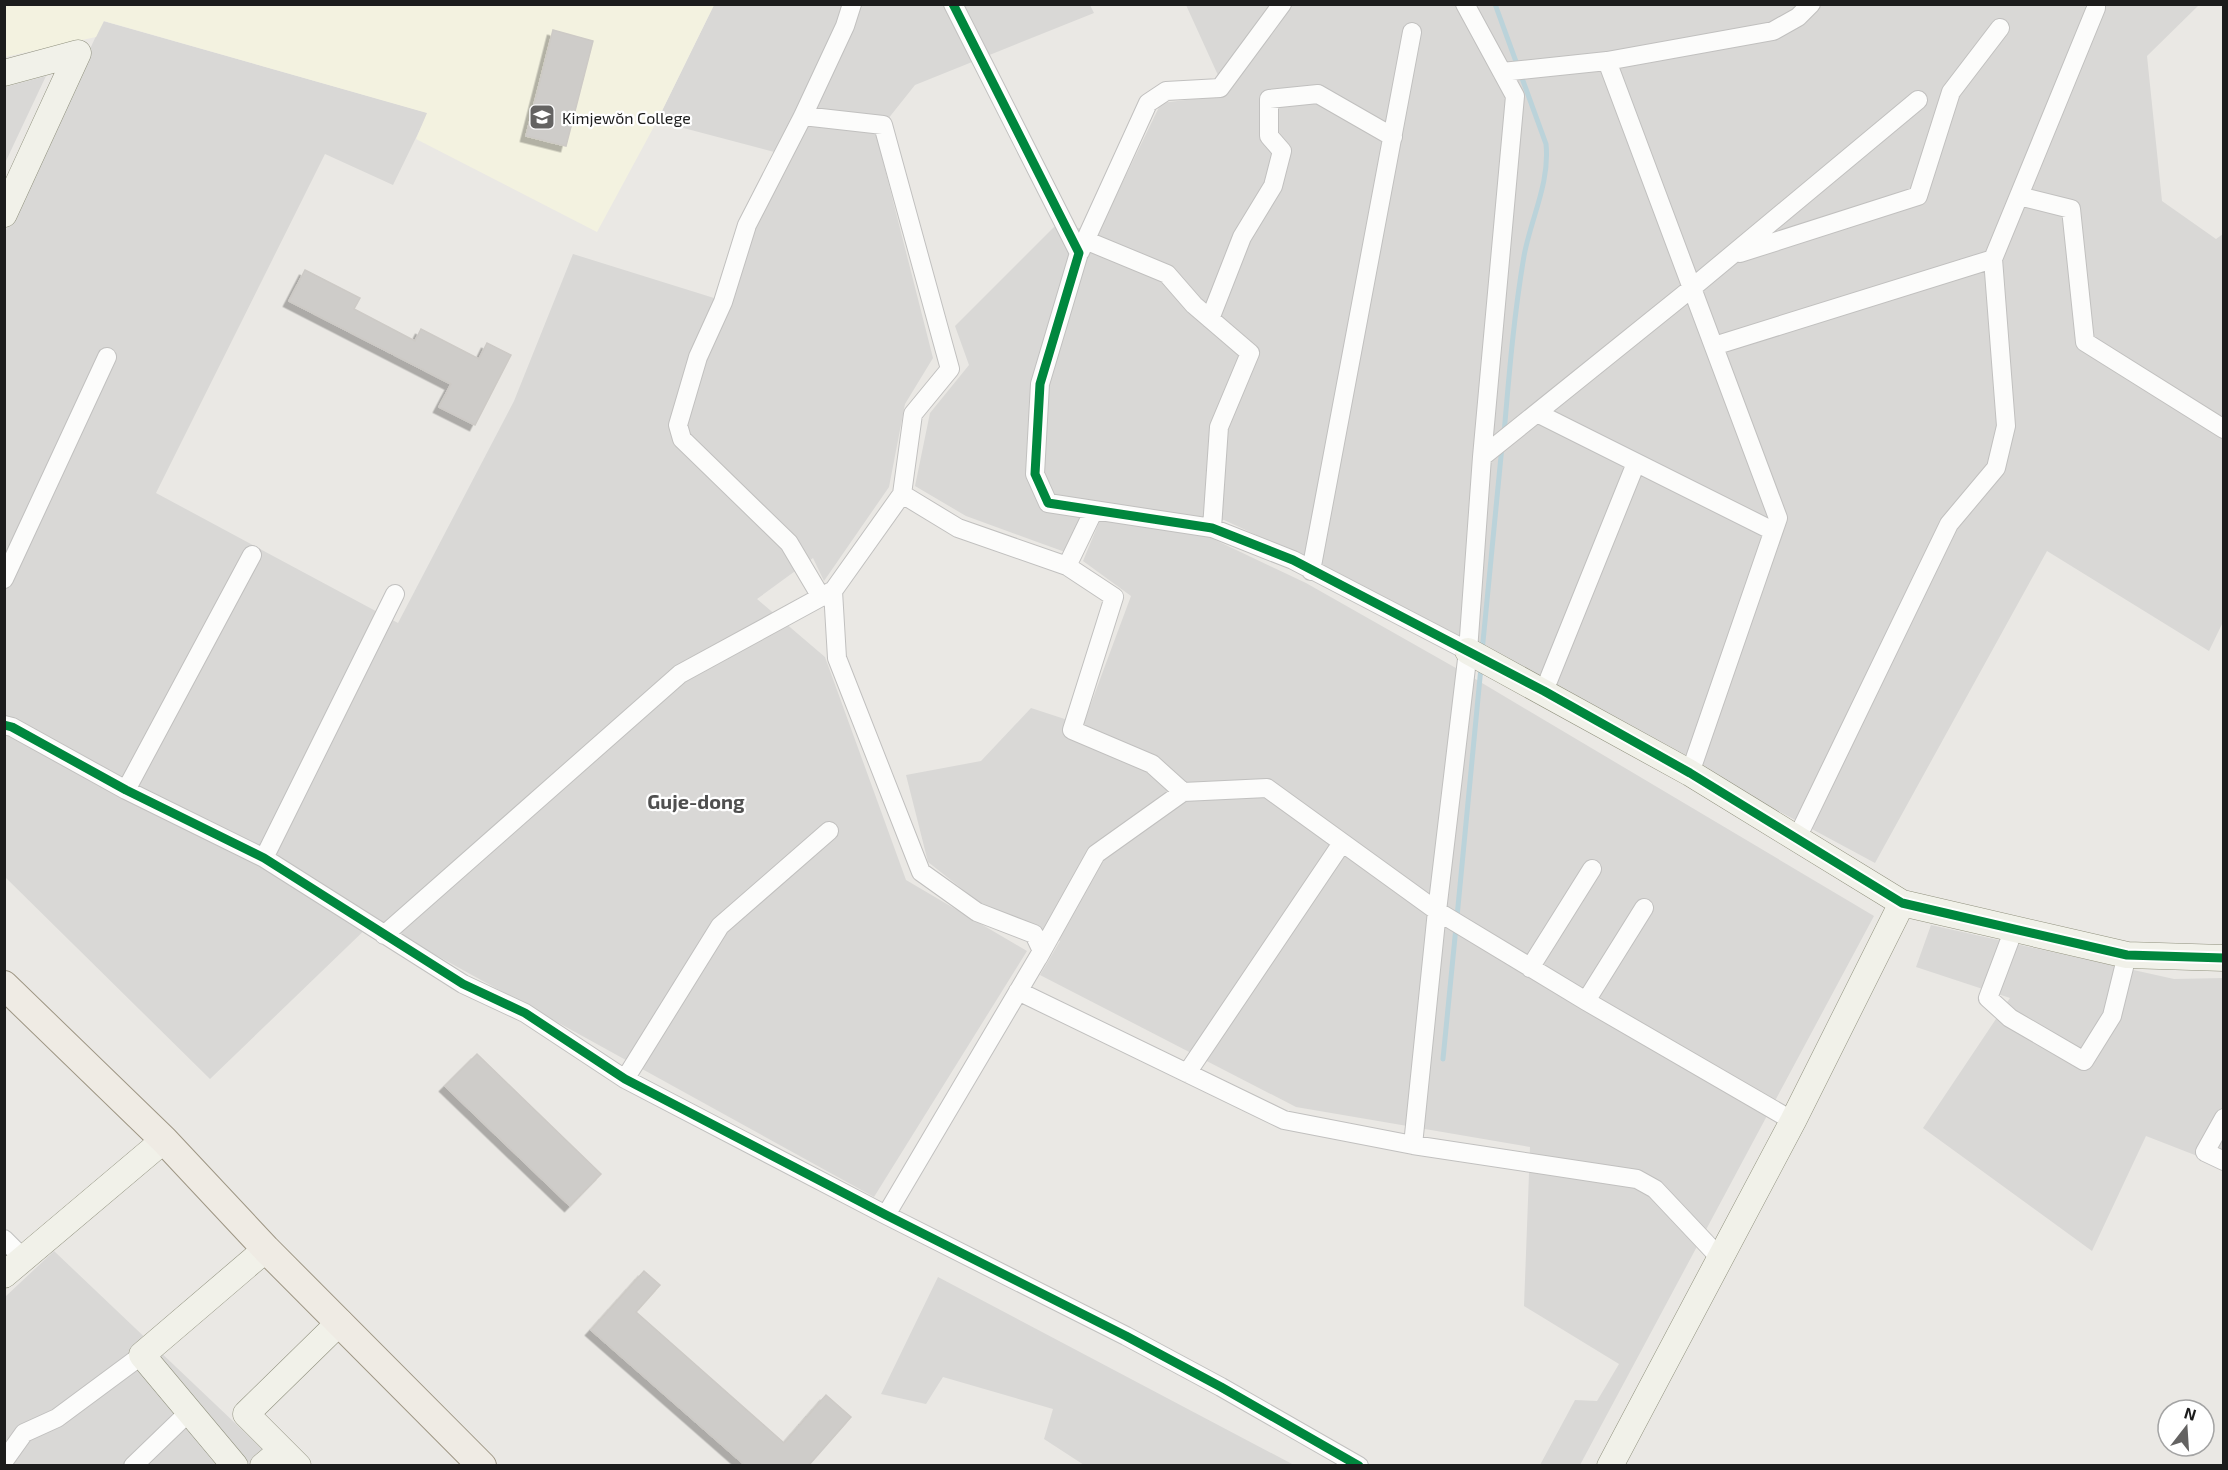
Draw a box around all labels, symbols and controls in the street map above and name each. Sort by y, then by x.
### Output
school or university icon: Kimjewŏn College [527,102,557,132]
place label: Kimjewŏn College [562,108,691,128]
district label: Guje-dong [647,789,745,813]
north arrow [2156,1398,2216,1458]
text: N [2182,1402,2199,1424]

